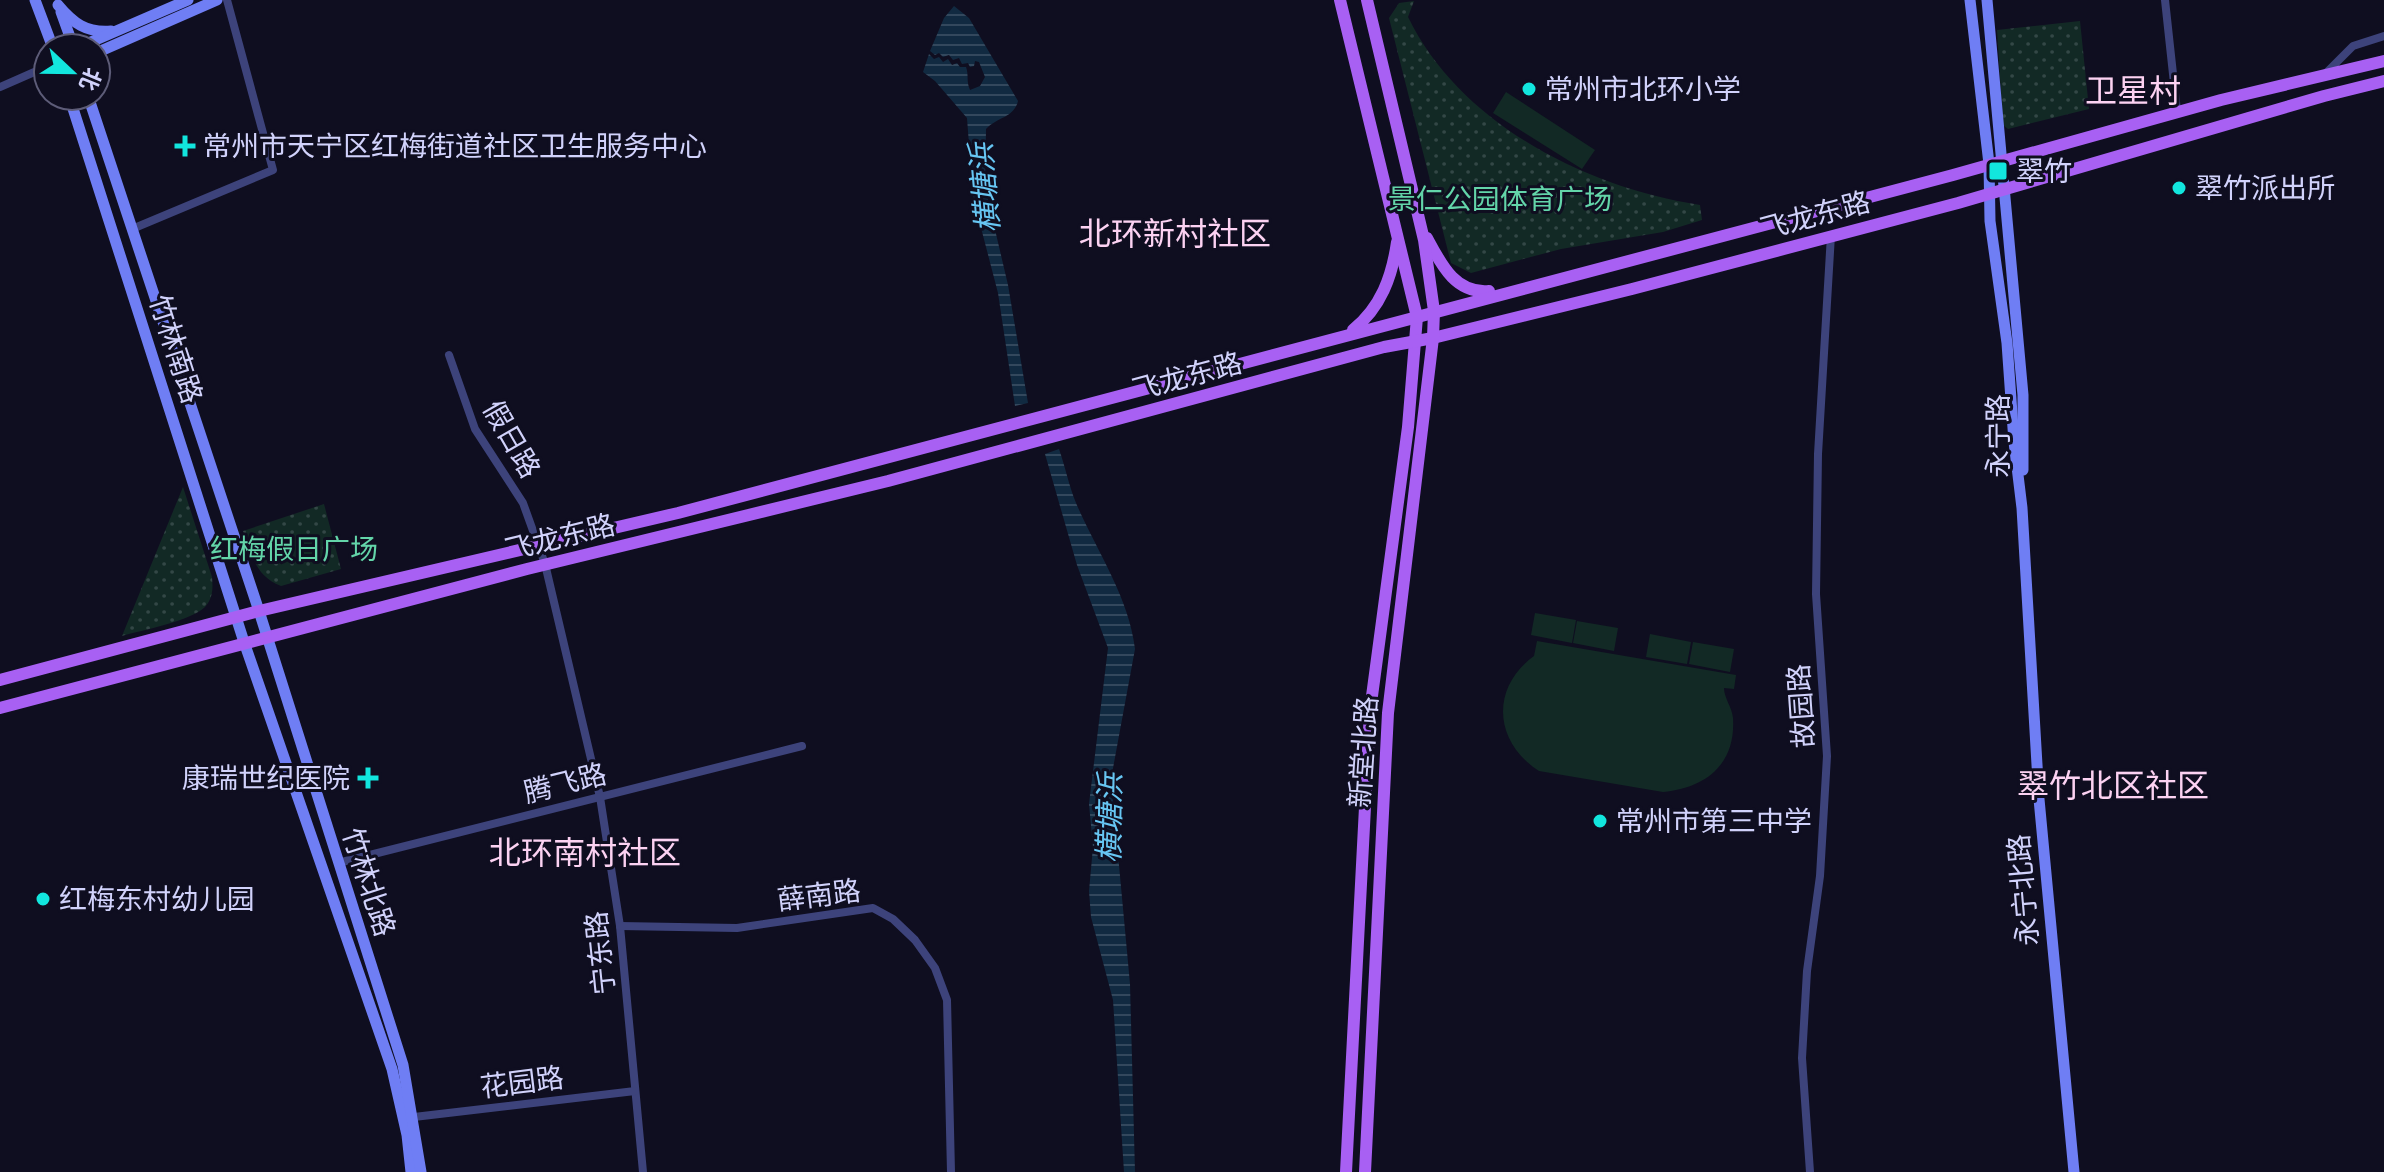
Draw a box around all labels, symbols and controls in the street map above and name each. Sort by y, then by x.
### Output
north arrow [32,32,112,112]
text: 北 [74,64,106,94]
district label: 卫星村 [2085,72,2181,110]
place label: 常州市北环小学 [1545,73,1741,106]
marker: 常州市北环小学 [1520,80,1538,98]
place label: 常州市天宁区红梅街道社区卫生服务中心 [203,130,707,163]
marker: 常州市天宁区红梅街道社区卫生服务中心 [174,135,196,157]
water label: 横塘浜 [963,139,1006,234]
place label: 翠竹 [2016,155,2072,188]
marker: 翠竹 [1987,160,2009,182]
place label: 翠竹派出所 [2195,172,2335,205]
marker: 翠竹派出所 [2170,179,2188,197]
park label: 景仁公园体育广场 [1388,183,1612,216]
street label: 飞龙东路 [1757,185,1873,246]
district label: 北环新村社区 [1079,215,1271,253]
street label: 竹林南路 [143,291,209,408]
street label: 飞龙东路 [1129,346,1245,407]
street label: 永宁路 [1982,394,2015,478]
street label: 假日路 [476,395,547,484]
street label: 飞龙东路 [502,508,618,567]
park label: 红梅假日广场 [210,533,378,566]
street label: 故园路 [1782,663,1821,749]
street label: 新堂北路 [1343,695,1384,809]
street label: 腾飞路 [520,757,610,810]
place label: 康瑞世纪医院 [182,762,350,795]
marker: 康瑞世纪医院 [357,767,379,789]
district label: 翠竹北区社区 [2017,767,2209,805]
water label: 横塘浜 [1091,770,1128,863]
place label: 常州市第三中学 [1616,805,1812,838]
marker: 常州市第三中学 [1591,812,1609,830]
street label: 竹林北路 [336,824,402,941]
street label: 永宁北路 [2002,833,2045,947]
district label: 北环南村社区 [489,834,681,872]
street label: 薛南路 [775,874,863,917]
place label: 红梅东村幼儿园 [59,883,255,916]
marker: 红梅东村幼儿园 [34,890,52,908]
street label: 宁东路 [580,909,621,996]
street label: 花园路 [478,1061,566,1104]

